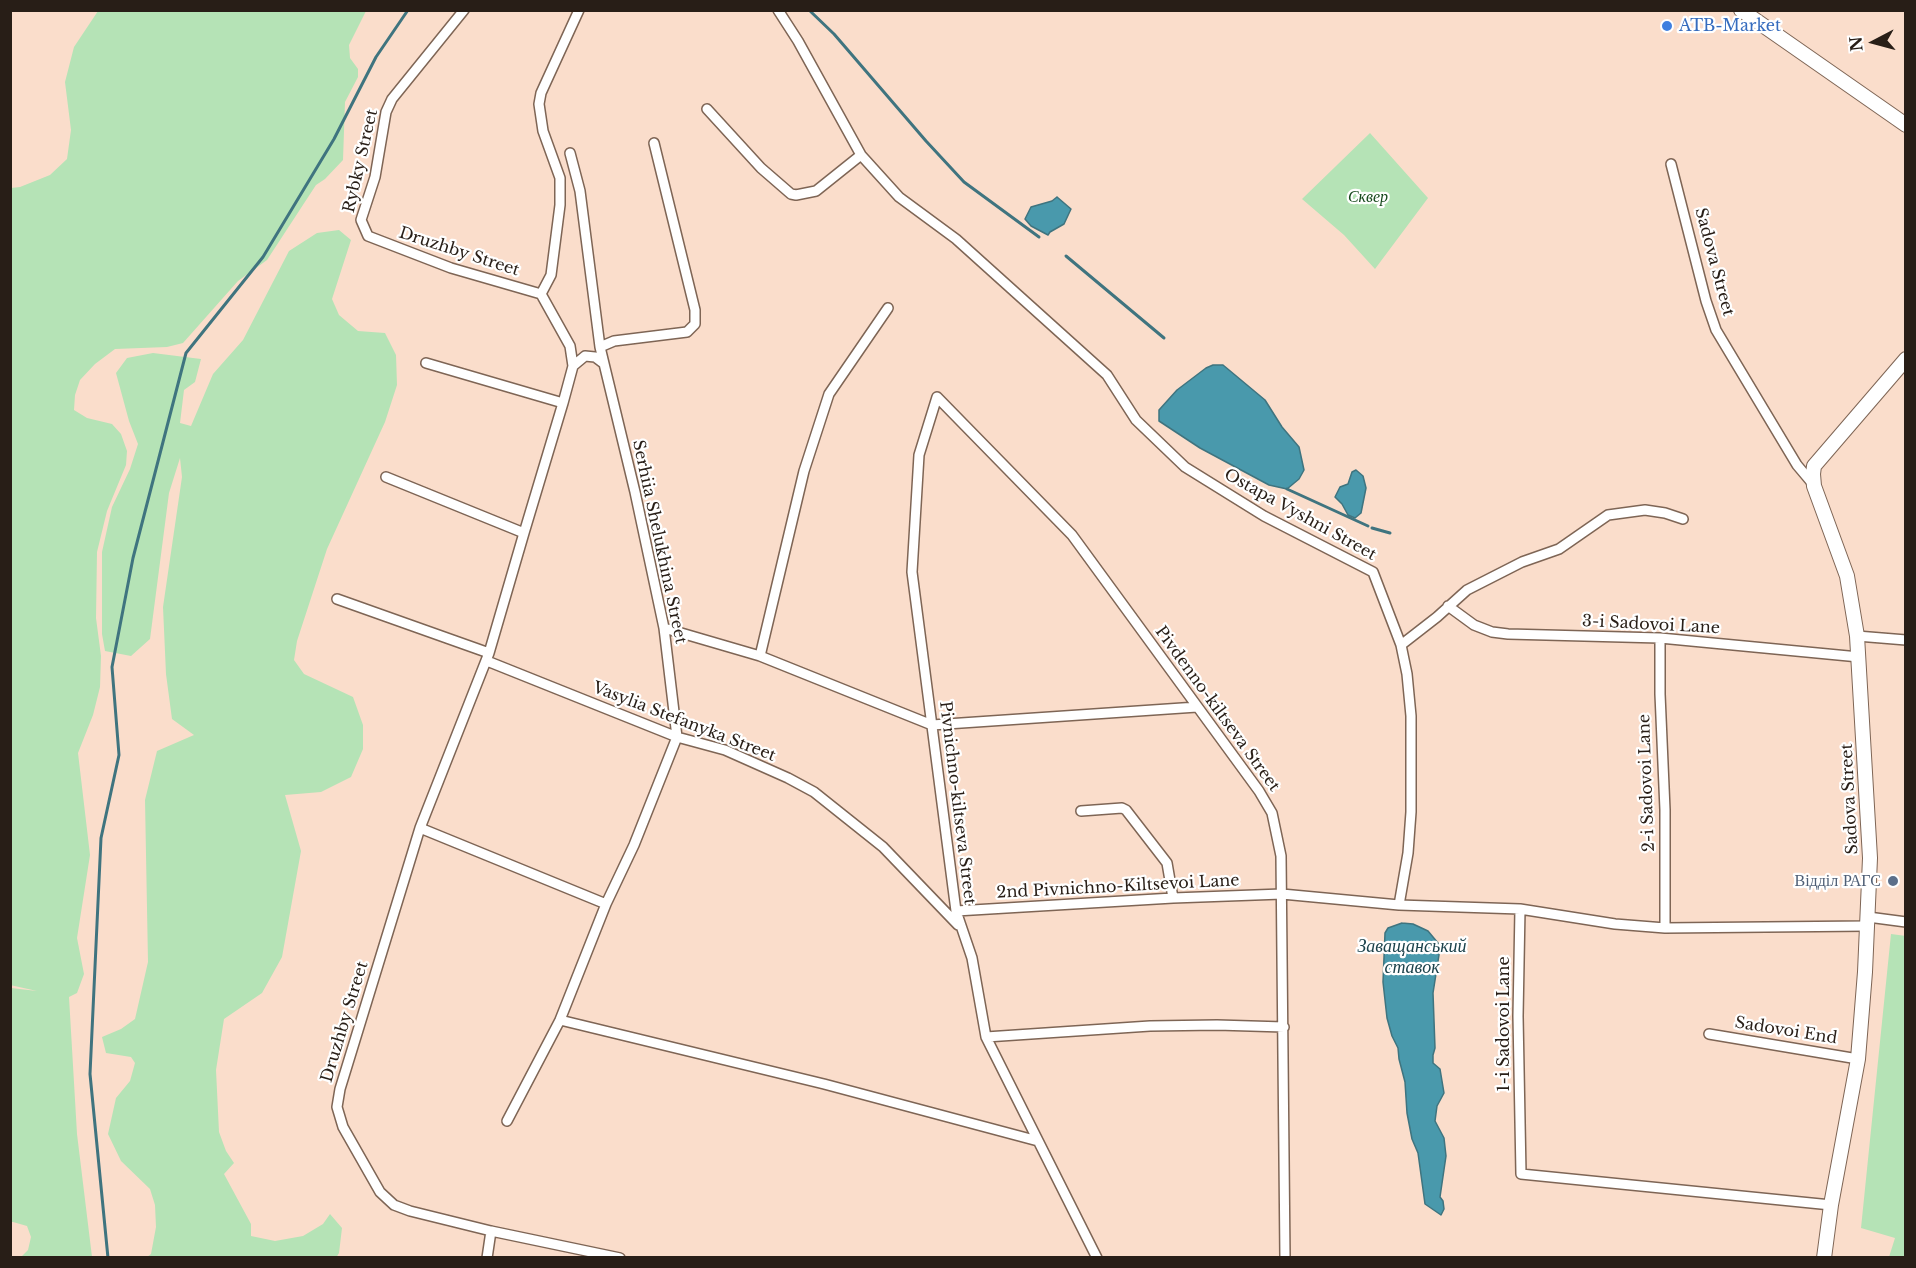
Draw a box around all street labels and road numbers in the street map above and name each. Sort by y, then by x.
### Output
street label: Rybky Street [340,107,382,215]
street label: Sadova Street [1690,206,1738,318]
street label: Druzhby Street [396,223,522,281]
street label: Serhiia Shelukhina Street [628,438,690,646]
street label: Ostapa Vyshni Street [1221,465,1379,565]
street label: 3-i Sadovoi Lane [1582,612,1720,638]
street label: Pivdenno-kiltseva Street [1151,623,1283,795]
street label: Vasylia Stefanyka Street [590,678,778,766]
street label: Pivnichno-kiltseva Street [935,700,979,906]
street label: 2-i Sadovoi Lane [1635,714,1659,852]
street label: Sadova Street [1838,743,1862,855]
street label: 2nd Pivnichno-Kiltsevoi Lane [996,871,1240,903]
street label: 1-i Sadovoi Lane [1494,956,1514,1092]
street label: Druzhby Street [317,959,373,1085]
street label: Sadovoi End [1733,1013,1839,1049]

